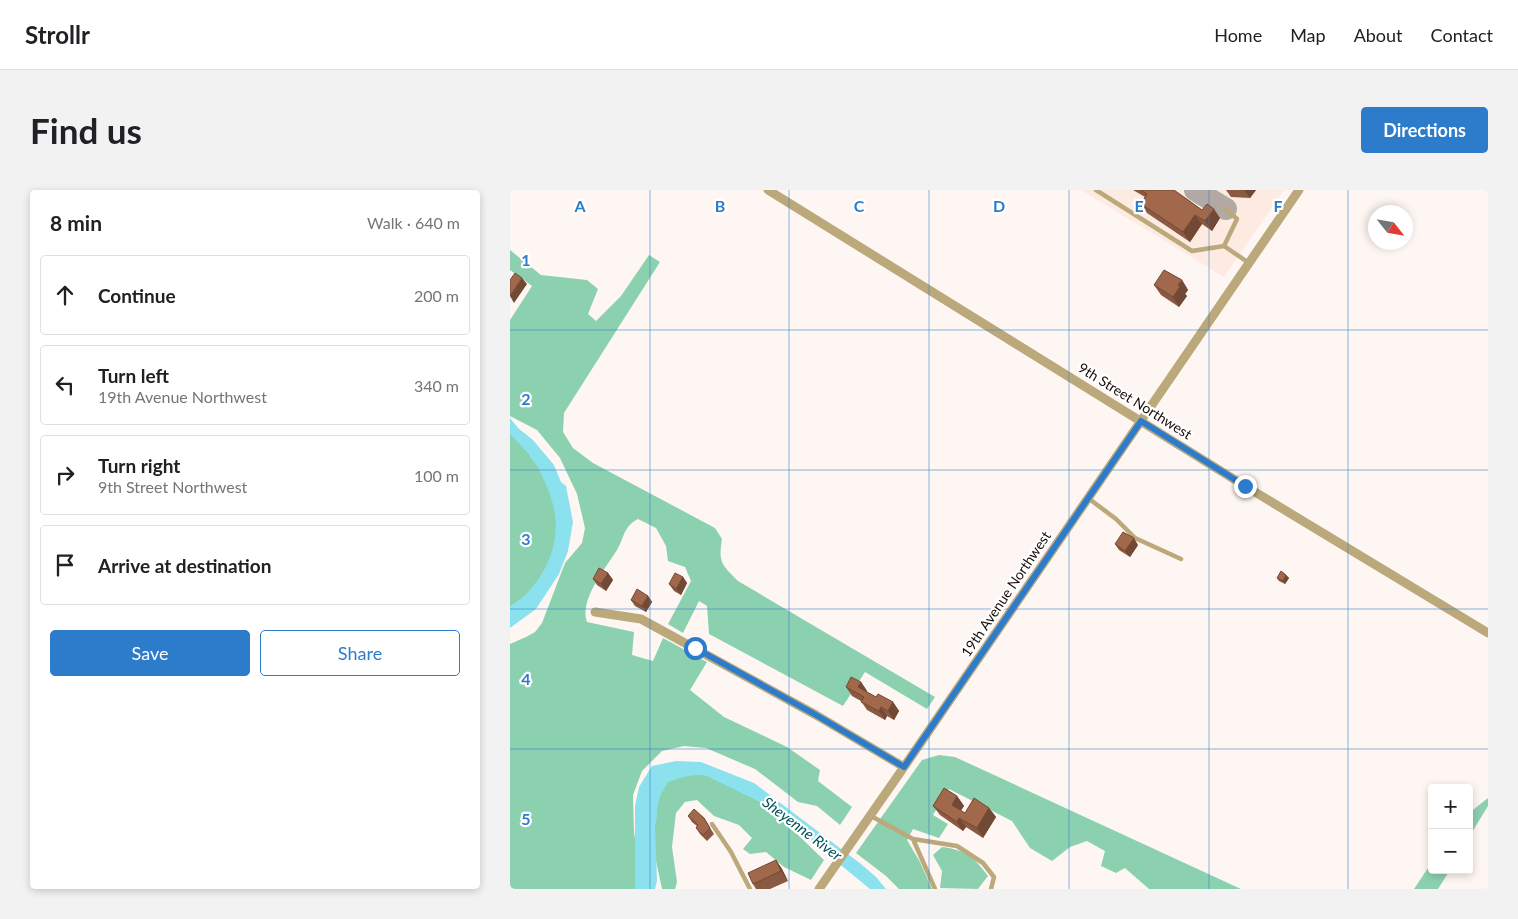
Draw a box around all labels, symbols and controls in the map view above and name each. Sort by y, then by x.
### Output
text: Strollr [25,20,90,49]
text: Home [1214,24,1262,46]
text: Map [1290,24,1326,46]
text: About [1354,24,1403,46]
text: Contact [1431,24,1493,46]
button: Directions [1361,107,1488,153]
text: Find us [30,109,142,151]
text: A [573,196,586,215]
text: B [715,196,725,215]
text: C [854,196,865,215]
text: D [993,196,1005,215]
text: E [1134,196,1144,215]
text: F [1273,196,1283,215]
north arrow [1368,205,1413,250]
text: 8 min [50,210,102,235]
text: Walk · 640 m [367,213,460,232]
text: 1 [521,250,531,269]
icon: ahead [51,281,79,309]
text: Continue [98,284,176,307]
text: 200 m [414,286,459,305]
street label: 9th Street Northwest [1075,359,1195,442]
text: Turn left [98,364,169,387]
icon: left [51,371,79,399]
text: 340 m [414,376,459,395]
text: 19th Avenue Northwest [98,387,267,406]
text: 2 [521,389,531,408]
text: Turn right [98,454,180,477]
icon: right [51,461,79,489]
text: 100 m [414,466,459,485]
route end [1234,475,1257,498]
text: 9th Street Northwest [98,477,247,496]
street label: 19th Avenue Northwest [957,528,1054,660]
text: 3 [521,529,531,548]
icon: arrive [51,551,79,579]
text: Arrive at destination [98,554,271,577]
button: Save [50,630,250,676]
button: Share [260,630,460,676]
route start [684,637,707,660]
text: 4 [521,669,531,688]
map controls [1428,784,1473,874]
button: + [1428,784,1473,829]
water label: Sheyenne River [759,793,846,864]
text: 5 [521,809,531,828]
button: − [1428,829,1473,874]

